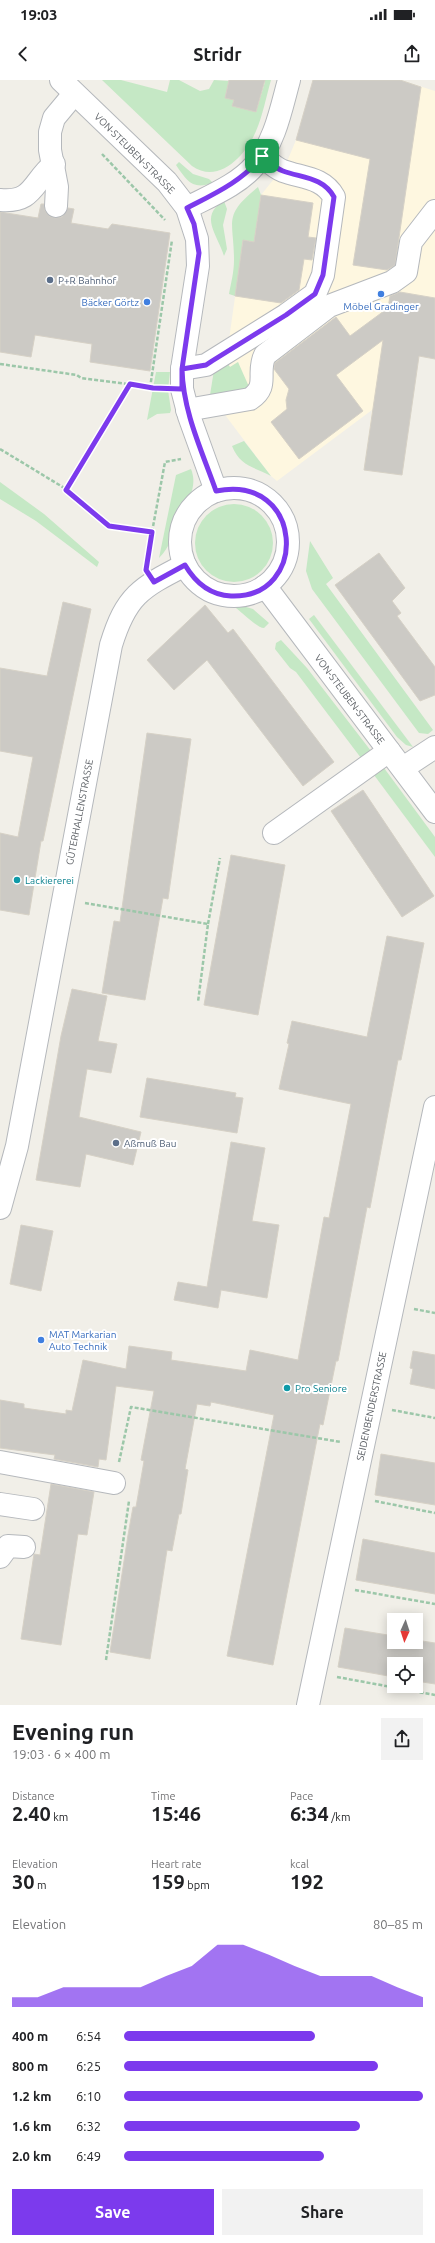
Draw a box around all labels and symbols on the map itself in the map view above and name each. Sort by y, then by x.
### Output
street label: VON-STEUBEN-STRASSE [92,111,177,196]
pin [245,139,279,173]
marker: P+R Bahnhof [45,275,55,285]
place label: P+R Bahnhof [58,275,117,286]
marker: Möbel Gradinger [376,289,386,299]
place label: Bäcker Görtz [82,297,139,308]
marker: Bäcker Görtz [142,297,152,307]
place label: Möbel Gradinger [343,301,419,312]
street label: VON-STEUBEN-STRASSE [312,652,387,747]
street label: GÜTERHALLENSTRASSE [64,758,95,866]
marker: Lackiererei [12,875,22,885]
place label: Lackiererei [25,875,74,886]
marker: Aßmuß Bau [111,1138,121,1148]
place label: Aßmuß Bau [124,1138,176,1149]
place label: MAT Markarian Auto Technik [49,1329,116,1352]
marker: MAT Markarian Auto Technik [36,1335,46,1345]
street label: SEIDENBENDERSTRASSE [355,1350,389,1462]
marker: Pro Seniore [282,1383,292,1393]
place label: Pro Seniore [295,1383,347,1394]
north arrow [387,1613,423,1649]

